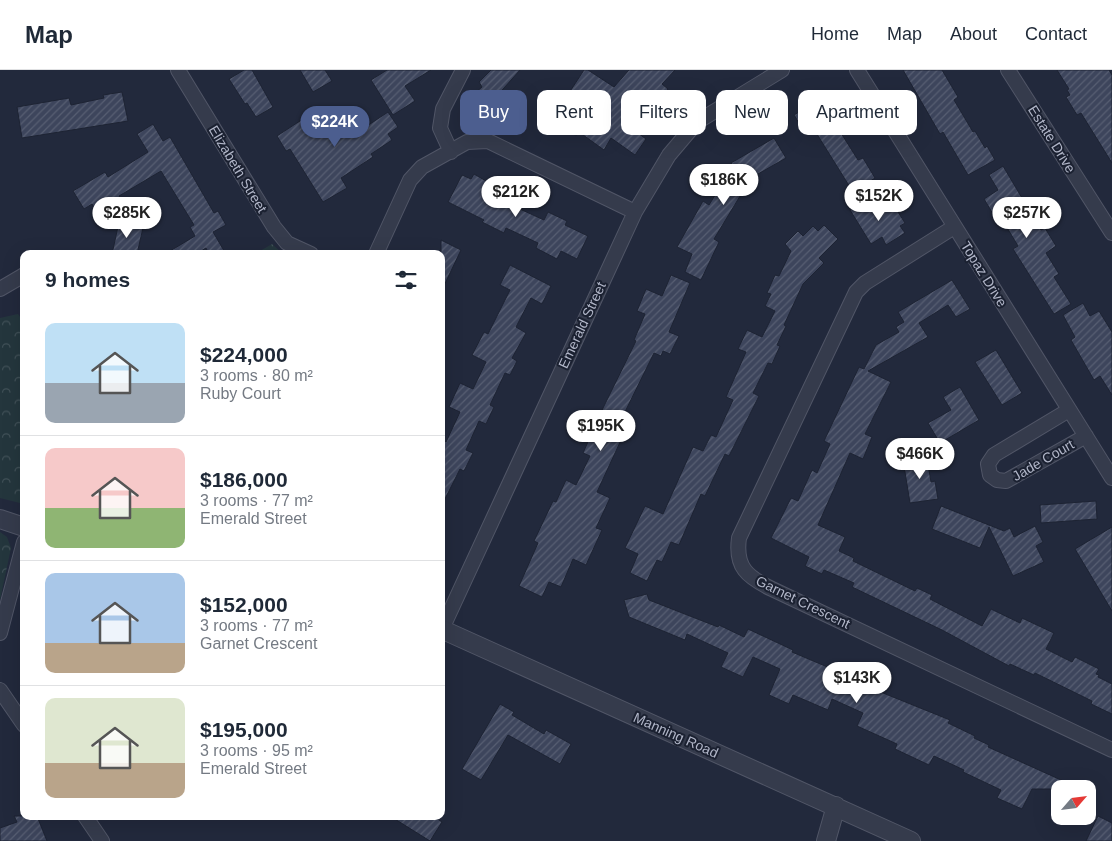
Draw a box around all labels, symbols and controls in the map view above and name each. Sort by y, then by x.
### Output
text: Map [25,21,73,48]
text: Home [811,24,859,44]
text: Map [887,24,922,44]
text: About [950,24,997,44]
text: Contact [1025,24,1087,44]
chip: Buy [460,90,527,135]
chip: Rent [537,90,611,135]
chip: Filters [621,90,706,135]
chip: New [716,90,788,135]
chip: Apartment [798,90,917,135]
street label: Estate Drive [1025,102,1079,176]
pin: $224K [300,106,370,148]
text: $224K [311,113,359,130]
street label: Elizabeth Street [206,123,270,216]
pin: $186K [689,164,759,206]
text: $186K [700,171,748,188]
pin: $212K [481,176,551,218]
pin: $152K [844,180,914,222]
text: $212K [492,183,540,200]
text: $152K [855,187,903,204]
pin: $285K [92,196,162,239]
pin: $257K [992,196,1062,239]
text: $285K [103,204,151,221]
text: $257K [1003,204,1051,221]
street label: Topaz Drive [958,238,1010,310]
icon: filters [392,266,420,294]
text: 9 homes [45,268,130,291]
street label: Emerald Street [555,279,609,371]
icon: home [85,343,145,403]
text: $224,000 [200,343,288,366]
text: 3 rooms · 80 m² [200,367,313,384]
text: Ruby Court [200,385,281,402]
pin: $195K [566,410,636,452]
text: $195K [577,417,625,434]
street label: Jade Court [1009,436,1077,484]
pin: $466K [885,438,955,480]
text: $466K [896,445,944,462]
icon: home [85,468,145,528]
text: $186,000 [200,468,288,491]
text: 3 rooms · 77 m² [200,492,313,509]
text: Emerald Street [200,510,307,527]
street label: Garnet Crescent [753,572,853,632]
icon: home [85,593,145,653]
text: $152,000 [200,593,288,616]
text: 3 rooms · 77 m² [200,617,313,634]
text: Garnet Crescent [200,635,317,652]
pin: $143K [822,662,892,704]
text: $143K [833,669,881,686]
street label: Manning Road [631,709,721,761]
icon: home [85,718,145,778]
text: $195,000 [200,718,288,741]
text: 3 rooms · 95 m² [200,742,313,759]
text: Emerald Street [200,760,307,777]
north arrow [1051,780,1096,825]
map controls [1051,780,1096,825]

